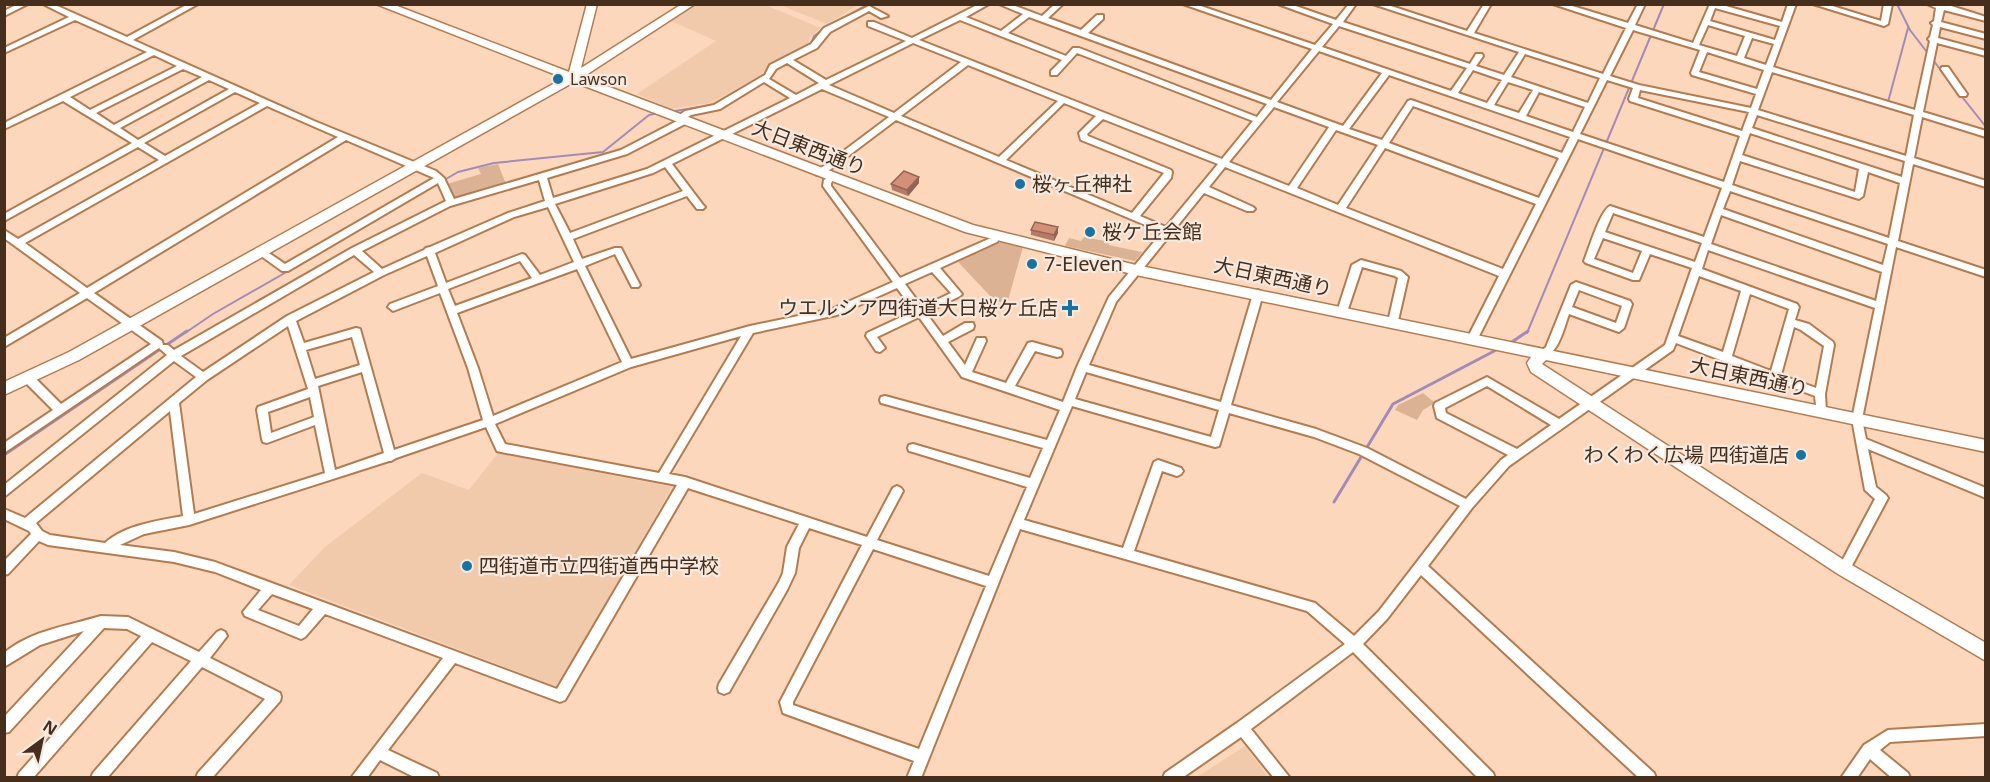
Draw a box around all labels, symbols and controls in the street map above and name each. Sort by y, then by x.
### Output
place label: Lawson [570,68,627,90]
marker: Lawson [551,72,565,86]
street label: 大日東西通り [748,113,870,182]
place label: 桜ヶ丘神社 [1032,170,1132,197]
marker: 桜ヶ丘神社 [1013,177,1027,191]
place label: 桜ケ丘会館 [1102,218,1202,245]
marker: 桜ケ丘会館 [1083,225,1097,239]
place label: 7-Eleven [1044,250,1123,277]
street label: 大日東西通り [1212,251,1335,302]
marker: 7-Eleven [1025,257,1039,271]
place label: ウエルシア四街道大日桜ケ丘店 [778,294,1058,321]
marker: ウエルシア四街道大日桜ケ丘店 [1063,301,1077,315]
street label: 大日東西通り [1688,351,1811,402]
place label: わくわく広場 四街道店 [1584,441,1789,468]
marker: わくわく広場 四街道店 [1794,448,1808,462]
place label: 四街道市立四街道西中学校 [479,552,719,579]
marker: 四街道市立四街道西中学校 [460,559,474,573]
north arrow [12,710,72,770]
text: N [39,715,62,740]

